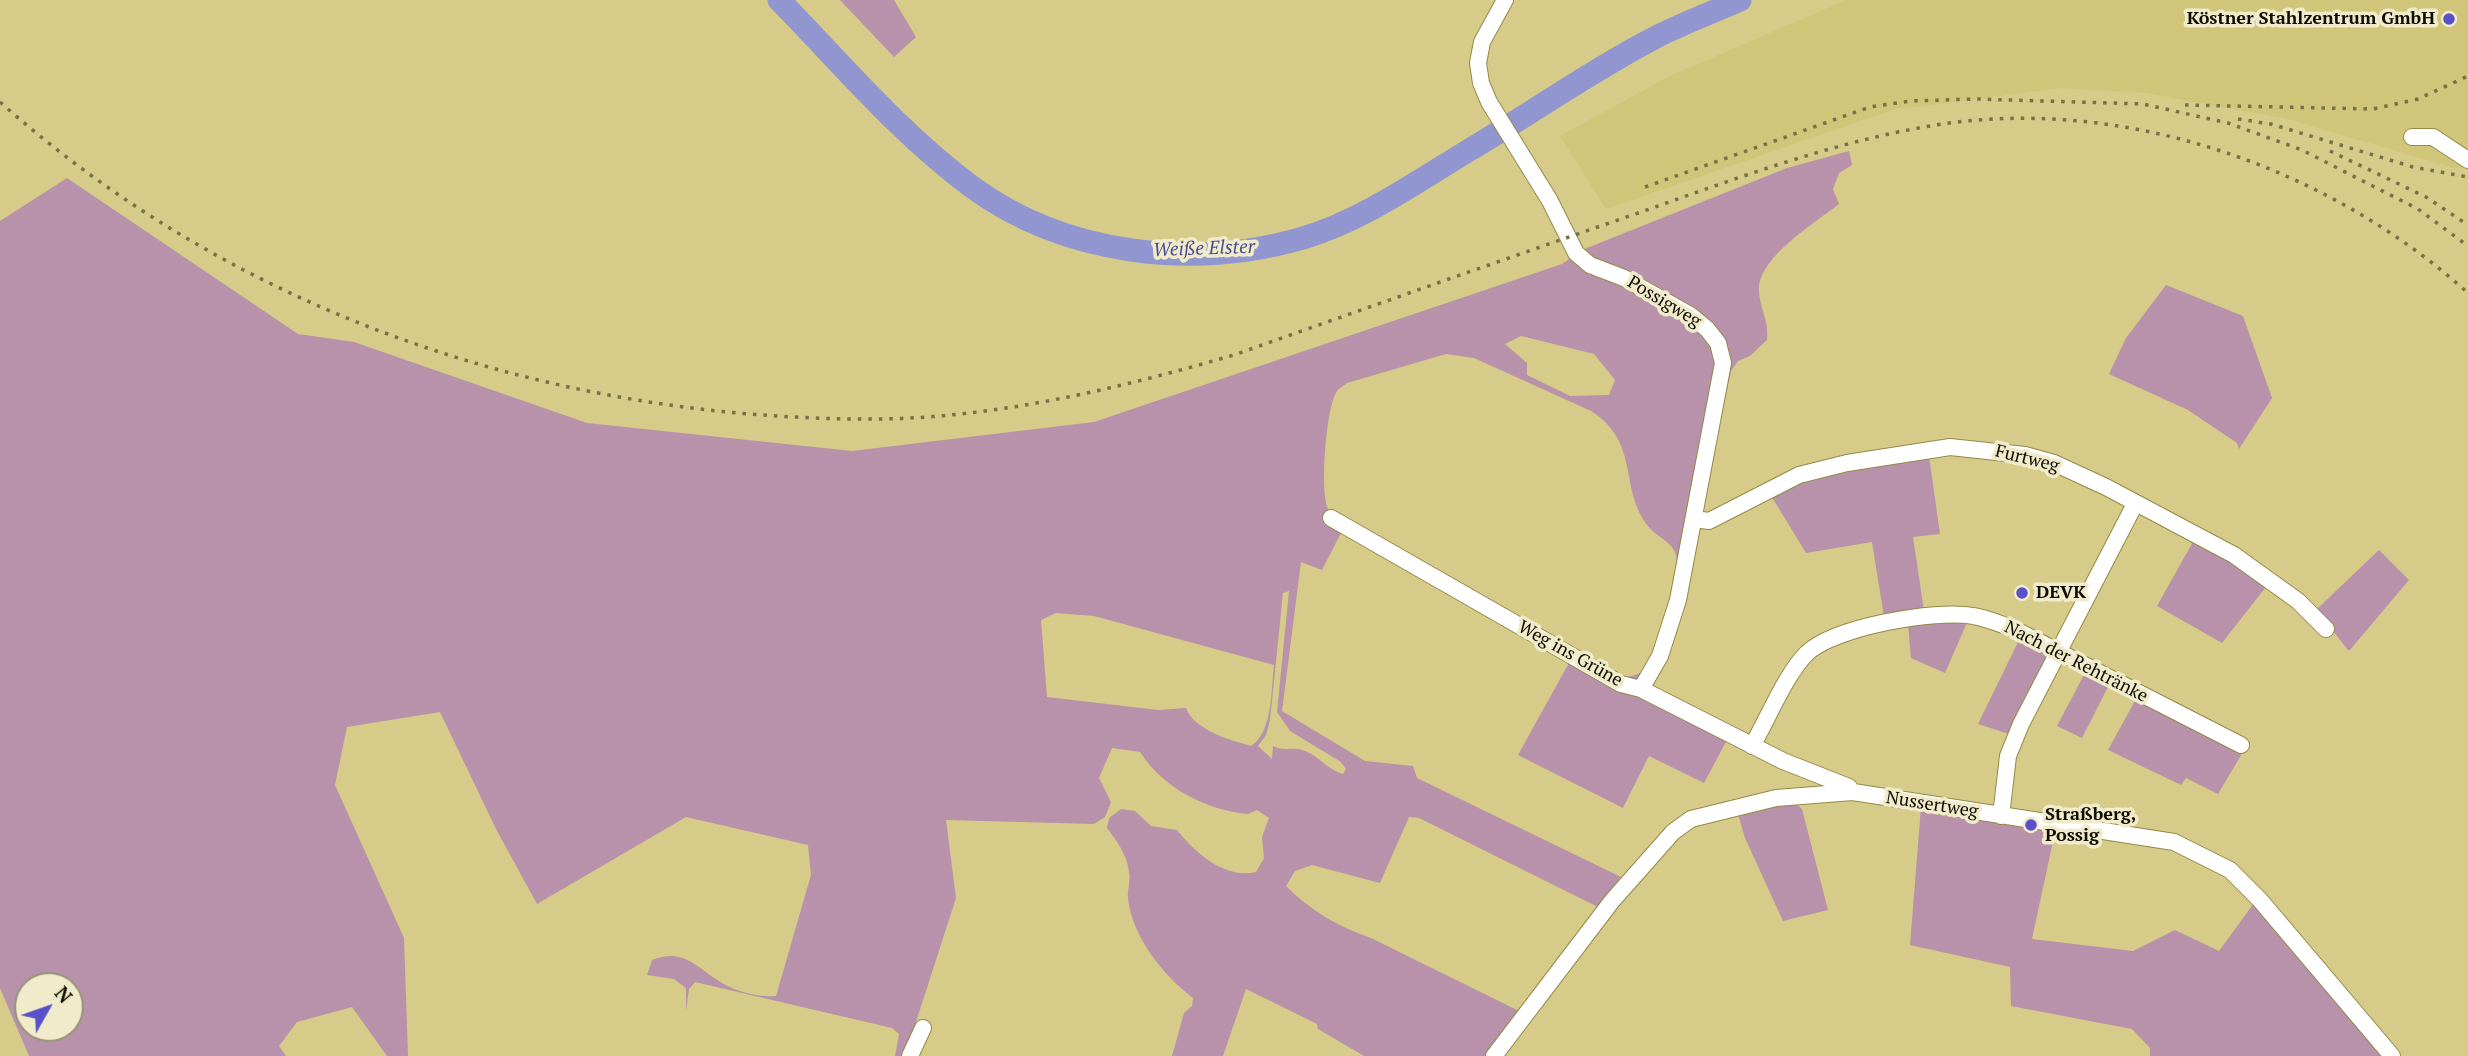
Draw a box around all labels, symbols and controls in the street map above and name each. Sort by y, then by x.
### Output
place label: Köstner Stahlzentrum GmbH [2187,8,2435,30]
marker: Köstner Stahlzentrum GmbH [2441,11,2457,27]
water label: Weiße Elster [1153,236,1255,262]
street label: Possigweg [1623,272,1705,332]
street label: Furtweg [1993,441,2061,477]
place label: DEVK [2036,582,2086,604]
marker: DEVK [2014,585,2030,601]
street label: Weg ins Grüne [1514,616,1626,692]
street label: Nach der Rehtränke [2001,616,2151,708]
street label: Nussertweg [1884,787,1980,823]
place label: Straßberg, Possig [2045,804,2136,846]
marker: Straßberg, Possig [2023,817,2039,833]
north arrow [14,972,84,1042]
text: N [50,981,78,1008]

